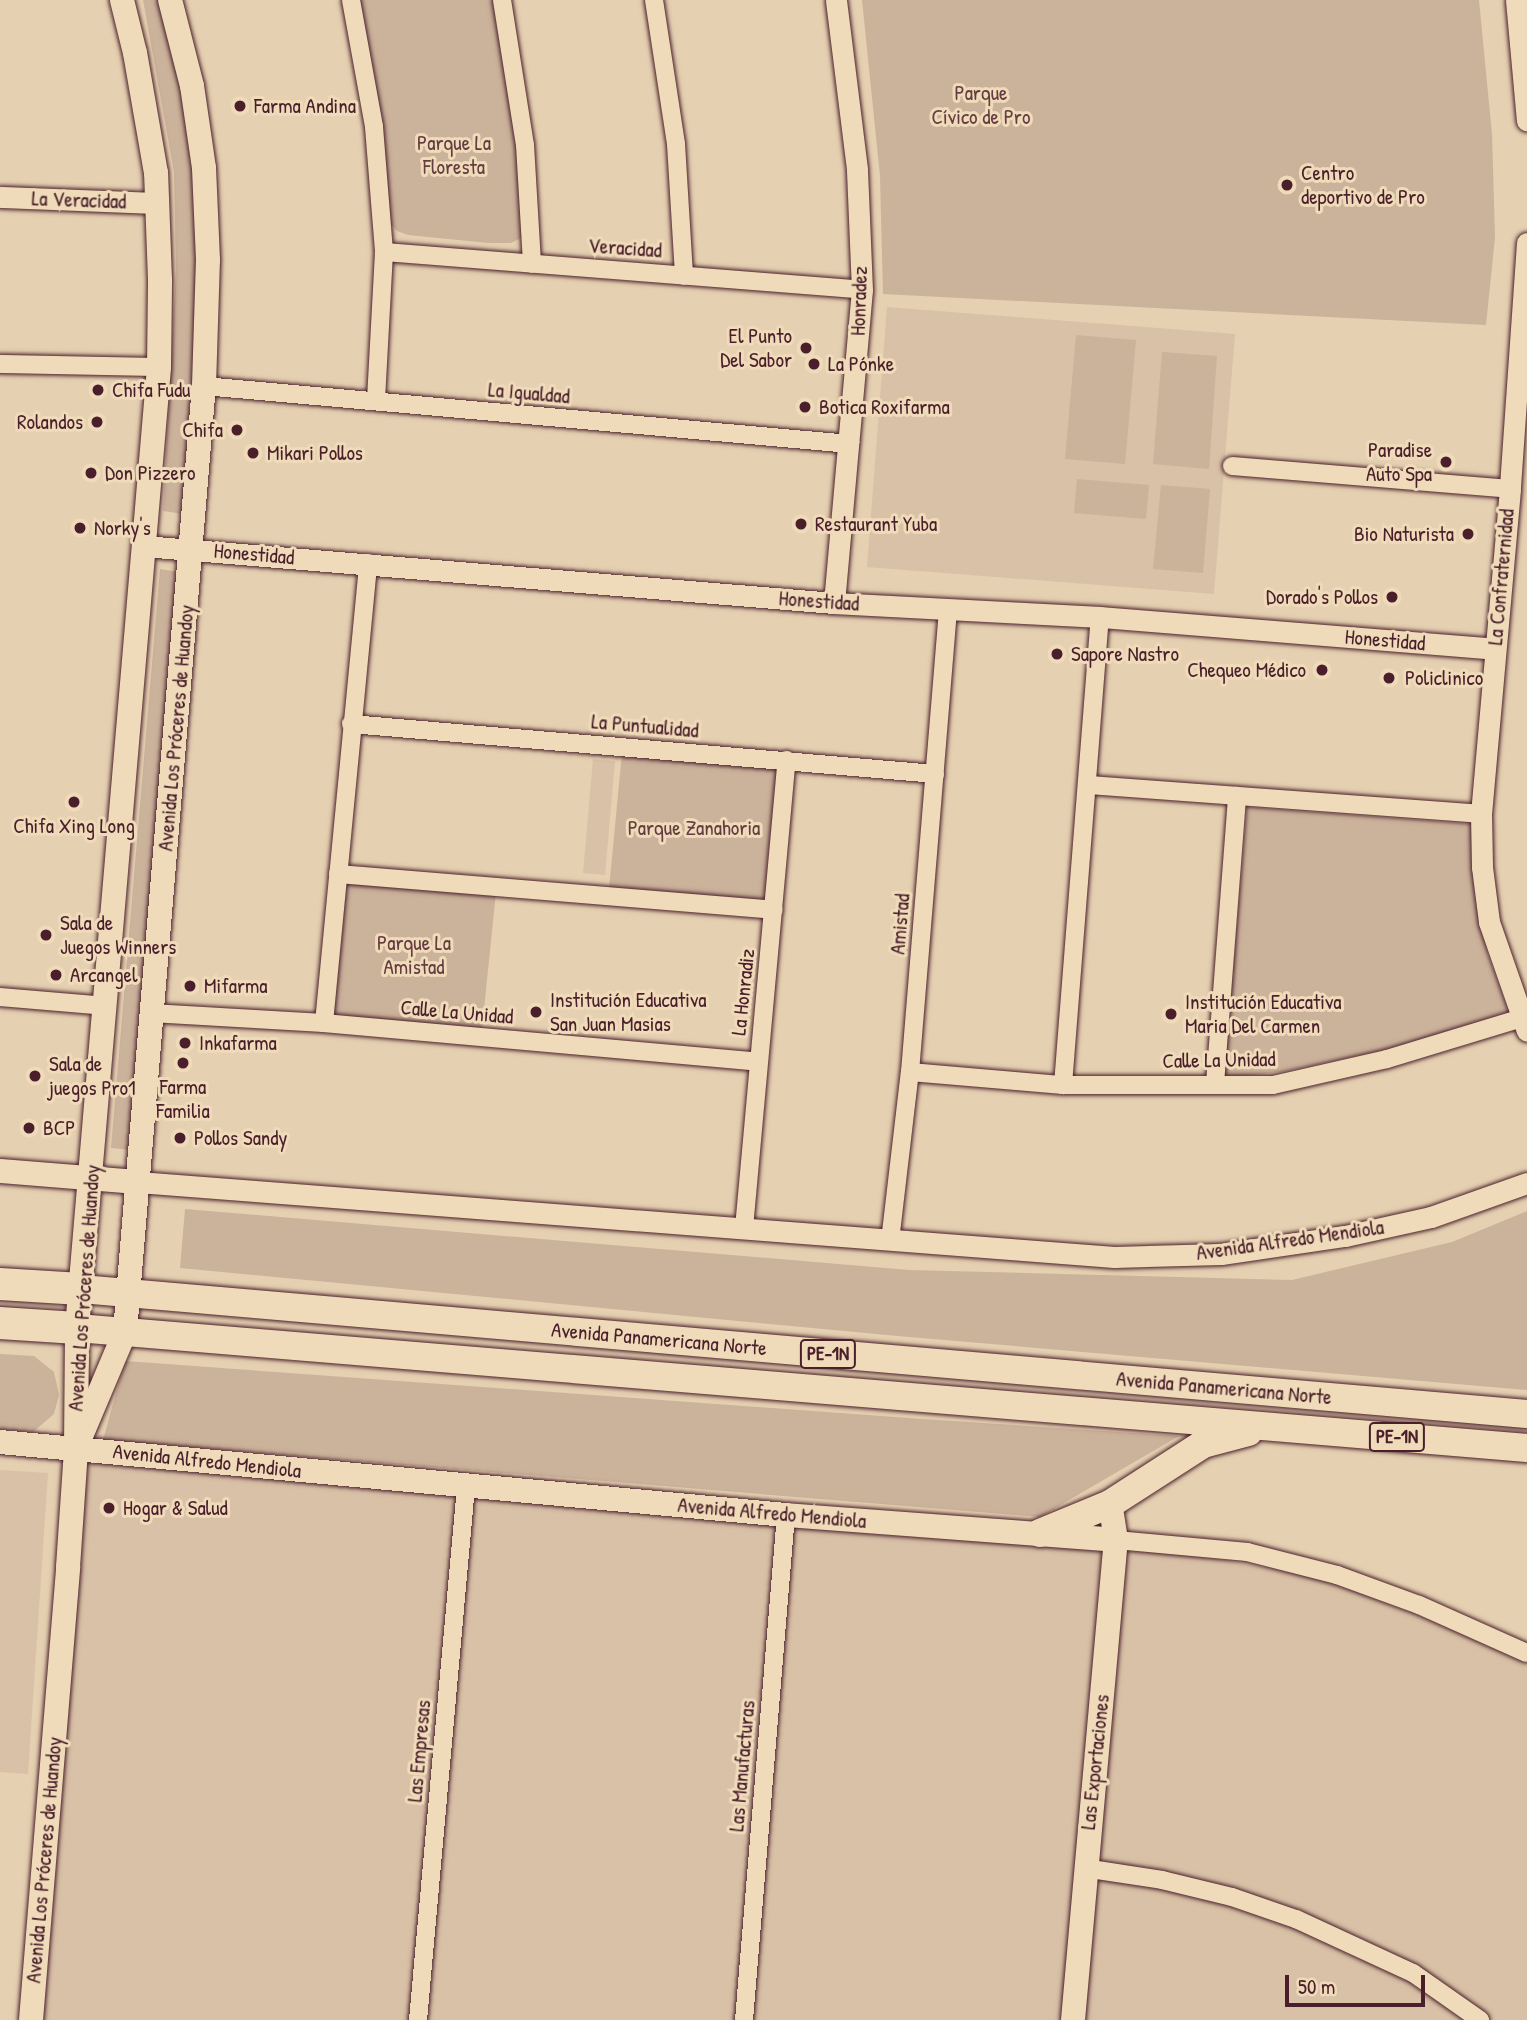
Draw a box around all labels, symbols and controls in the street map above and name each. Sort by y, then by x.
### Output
park label: Parque Cívico de Pro [932,80,1030,130]
place label: Farma Andina [254,93,356,119]
marker: Farma Andina [232,98,248,114]
park label: Parque La Floresta [417,130,491,180]
place label: Centro deportivo de Pro [1301,160,1425,210]
marker: Centro deportivo de Pro [1279,177,1295,193]
street label: La Veracidad [31,186,127,214]
street label: Veracidad [587,233,663,263]
street label: Honradez [845,266,873,336]
place label: El Punto Del Sabor [720,323,792,373]
marker: El Punto Del Sabor [798,340,814,356]
place label: La Pónke [828,351,894,377]
marker: La Pónke [806,356,822,372]
place label: Chifa Fudu [112,377,190,403]
street label: La Igualdad [487,377,571,409]
marker: Chifa Fudu [90,382,106,398]
place label: Botica Roxifarma [819,394,950,420]
marker: Botica Roxifarma [797,399,813,415]
place label: Rolandos [17,409,83,435]
marker: Rolandos [89,414,105,430]
place label: Chifa [182,417,223,443]
marker: Chifa [229,422,245,438]
place label: Paradise Auto Spa [1366,437,1432,487]
place label: Mikari Pollos [267,440,363,466]
marker: Mikari Pollos [245,445,261,461]
marker: Paradise Auto Spa [1438,454,1454,470]
place label: Don Pizzero [105,460,195,486]
marker: Don Pizzero [83,465,99,481]
street label: La Confraternidad [1482,508,1520,646]
place label: Restaurant Yuba [815,511,937,537]
place label: Norky's [94,515,151,541]
marker: Restaurant Yuba [793,516,809,532]
marker: Norky's [72,520,88,536]
place label: Bio Naturista [1354,521,1454,547]
marker: Bio Naturista [1460,526,1476,542]
street label: Honestidad [213,538,295,570]
place label: Dorado's Pollos [1266,584,1378,610]
street label: Honestidad [778,586,860,616]
marker: Dorado's Pollos [1384,589,1400,605]
street label: Avenida Los Próceres de Huandoy [153,604,199,852]
street label: Honestidad [1344,624,1426,656]
place label: Sapore Nastro [1071,641,1179,667]
marker: Sapore Nastro [1049,646,1065,662]
place label: Chequeo Médico [1187,657,1306,683]
marker: Chequeo Médico [1312,660,1332,680]
place label: Policlinico [1405,665,1483,691]
marker: Policlinico [1379,668,1399,688]
street label: La Puntualidad [590,709,700,743]
marker: Chifa Xing Long [66,794,82,810]
place label: Chifa Xing Long [13,813,135,839]
park label: Parque Zanahoria [628,815,760,841]
street label: Amistad [885,893,915,955]
place label: Sala de Juegos Winners [60,910,176,960]
marker: Sala de Juegos Winners [38,927,54,943]
park label: Parque La Amistad [377,930,451,980]
street label: La Honradiz [726,947,760,1037]
place label: Arcangel [70,962,137,988]
marker: Arcangel [48,967,64,983]
place label: Mifarma [204,973,268,999]
marker: Mifarma [182,978,198,994]
place label: Institución Educativa San Juan Masias [550,987,707,1037]
place label: Institución Educativa Maria Del Carmen [1185,989,1342,1039]
street label: Calle La Unidad [400,995,514,1029]
marker: Institución Educativa San Juan Masias [528,1004,544,1020]
marker: Institución Educativa Maria Del Carmen [1163,1006,1179,1022]
place label: Inkafarma [199,1030,277,1056]
marker: Inkafarma [177,1035,193,1051]
street label: Calle La Unidad [1162,1046,1276,1074]
place label: Sala de juegos Pro1 [49,1051,136,1101]
marker: Farma Familia [175,1055,191,1071]
marker: Sala de juegos Pro1 [27,1068,43,1084]
place label: Farma Familia [156,1074,210,1124]
place label: BCP [43,1115,75,1141]
marker: BCP [21,1120,37,1136]
place label: Pollos Sandy [194,1125,287,1151]
marker: Pollos Sandy [172,1130,188,1146]
street label: Avenida Los Próceres de Huandoy [63,1164,105,1412]
street label: Avenida Alfredo Mendiola [1195,1214,1385,1266]
street label: Avenida Panamericana Norte [550,1317,768,1361]
road number: PE-1N [798,1338,858,1370]
street label: Avenida Panamericana Norte [1115,1366,1333,1410]
road number: PE-1N [1367,1422,1427,1452]
street label: Avenida Alfredo Mendiola [112,1439,302,1483]
street label: Avenida Alfredo Mendiola [677,1492,867,1534]
place label: Hogar & Salud [123,1495,228,1521]
marker: Hogar & Salud [101,1500,117,1516]
street label: Las Exportaciones [1075,1693,1115,1831]
street label: Las Empresas [402,1699,436,1803]
street label: Las Manufacturas [724,1699,760,1833]
street label: Avenida Los Próceres de Huandoy [21,1736,67,1984]
scale bar [1289,1960,1429,2004]
text: 50 m [1298,1972,1335,2001]

